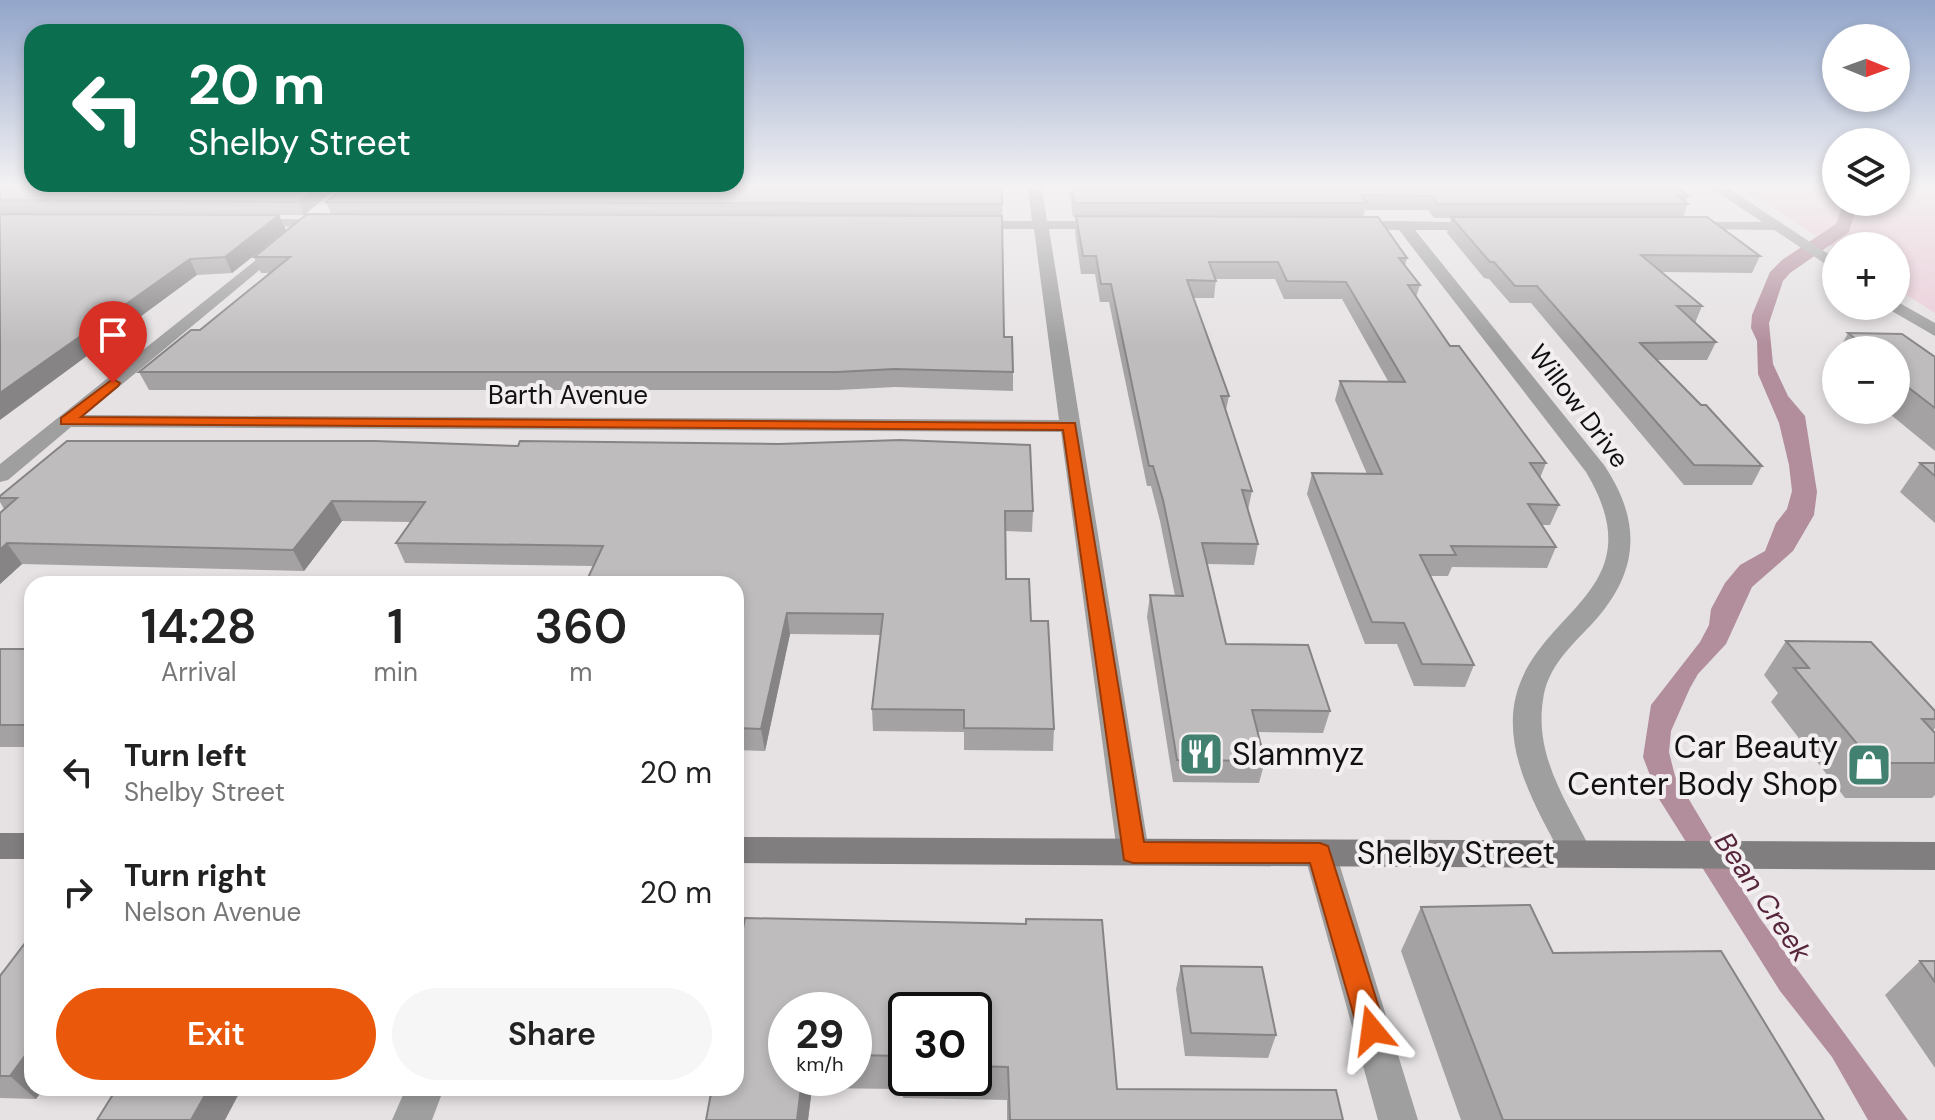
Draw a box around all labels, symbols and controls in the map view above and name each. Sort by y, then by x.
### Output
north arrow [1822,24,1910,112]
map controls [1822,24,1910,424]
text: 20 m [188,48,325,121]
icon: left [56,56,160,160]
text: Shelby Street [188,119,411,166]
button: layers [1822,128,1910,216]
button: + [1822,232,1910,320]
pin [79,301,147,383]
icon: arrive [91,313,135,357]
button: − [1822,336,1910,424]
street label: Willow Drive [1521,337,1637,475]
street label: Barth Avenue [488,378,648,412]
text: 14:28 [141,595,257,658]
text: 1 [387,595,404,658]
text: 360 [535,595,627,658]
text: Arrival [161,655,237,689]
text: min [374,655,418,689]
text: m [569,655,592,689]
place label: Car Beauty Center Body Shop [1567,726,1838,805]
restaurant icon: Slammyz [1177,730,1225,778]
place label: Slammyz [1232,733,1364,775]
text: Turn left [124,736,247,775]
shop icon: Car Beauty Center Body Shop [1845,741,1893,789]
icon: left [56,750,100,794]
text: 20 m [640,753,712,792]
text: Shelby Street [124,775,285,809]
water label: Bean Creek [1706,825,1820,970]
street label: Shelby Street [1357,832,1555,874]
text: Turn right [124,856,267,895]
icon: right [56,870,100,914]
text: 20 m [640,873,712,912]
text: Nelson Avenue [124,895,301,929]
button: Exit [56,988,376,1080]
button: Share [392,988,712,1080]
position arrow [1330,988,1414,1072]
speed limit sign: 30 [888,992,992,1096]
text: 29 [796,1008,844,1060]
text: km/h [796,1051,844,1077]

